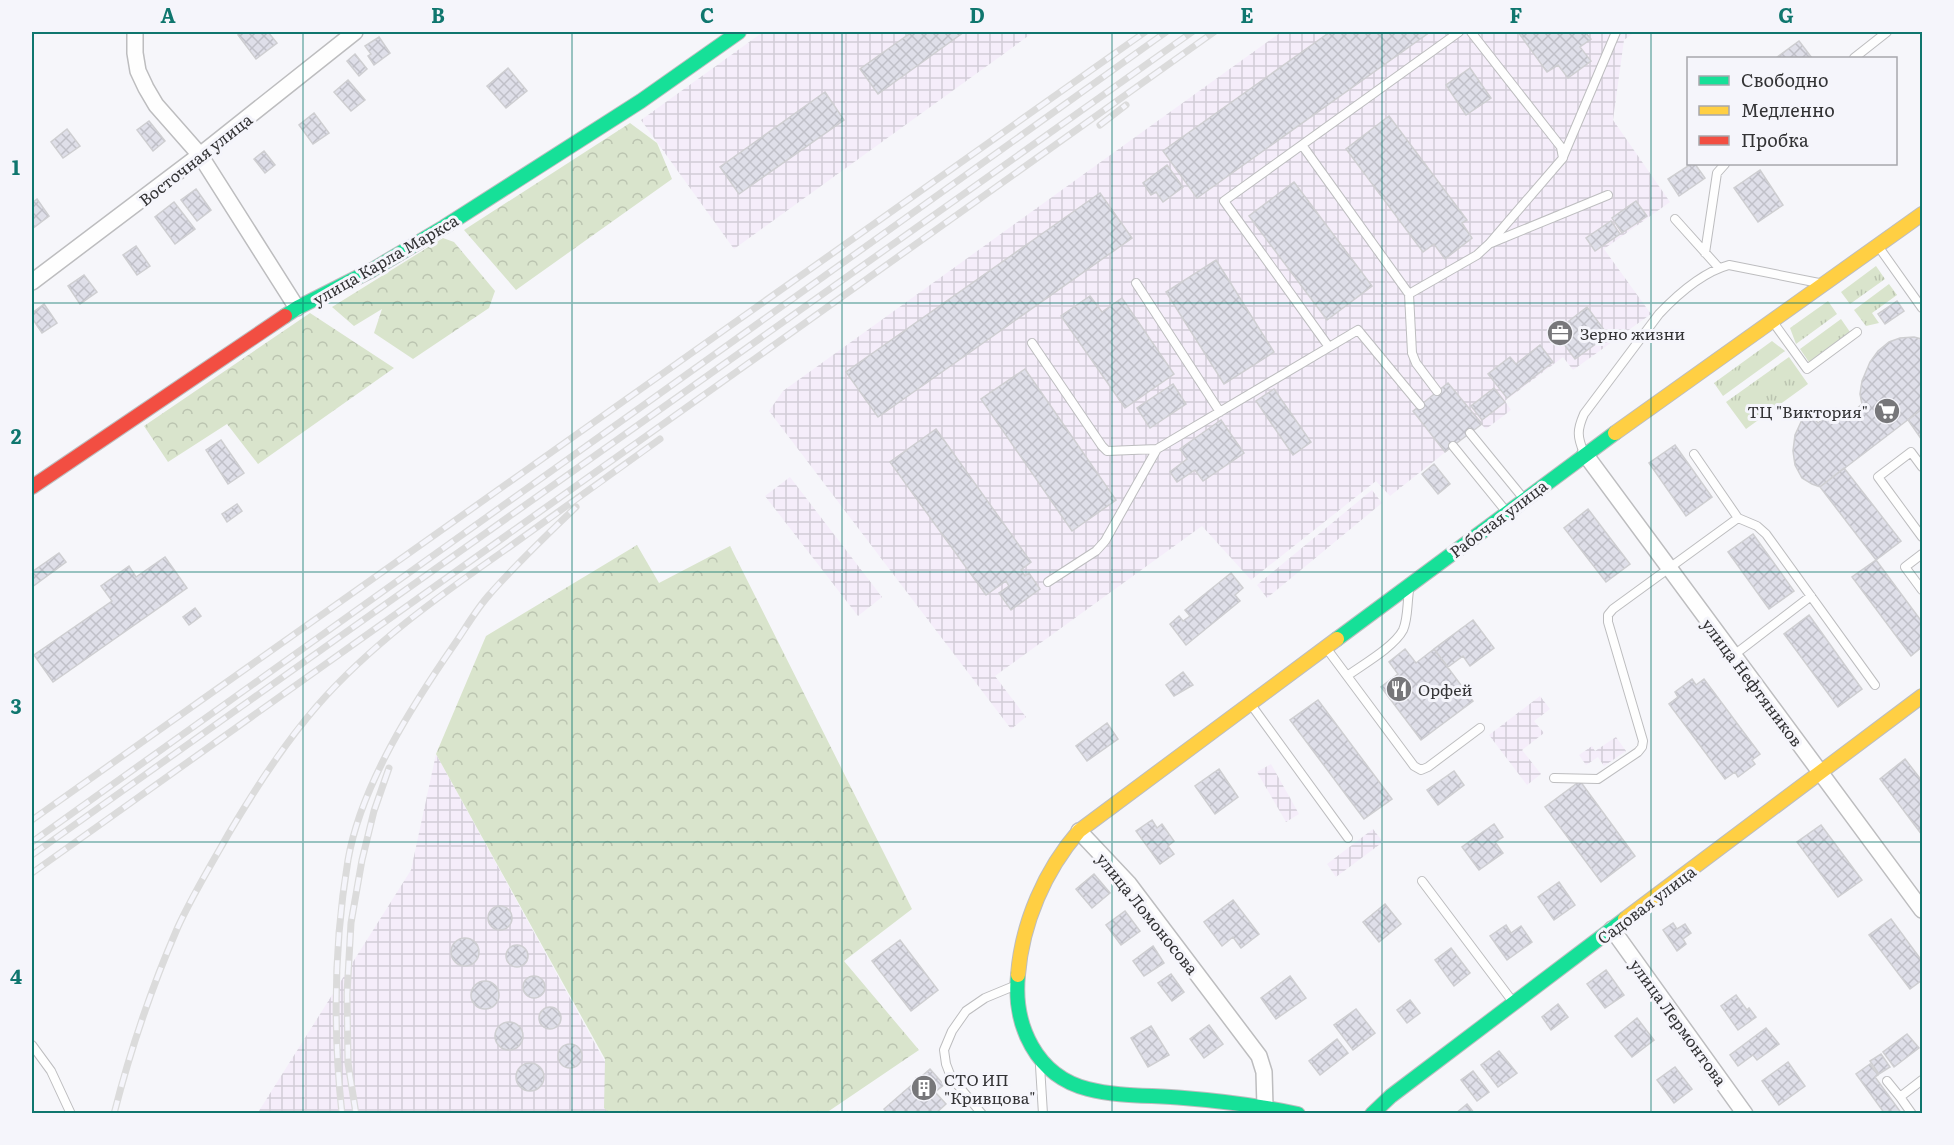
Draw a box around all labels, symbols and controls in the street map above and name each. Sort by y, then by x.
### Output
text: A [160,0,176,29]
text: B [431,0,445,29]
text: C [700,0,714,29]
text: D [969,0,985,29]
text: E [1240,0,1254,29]
text: F [1510,0,1523,29]
text: G [1778,0,1794,29]
legend [1687,57,1897,165]
text: Свободно [1741,66,1829,93]
text: Медленно [1741,96,1835,123]
street label: Восточная улица [133,107,257,211]
text: Пробка [1741,126,1809,153]
text: 1 [12,151,20,181]
street label: улица Карла Маркса [308,207,462,310]
office icon: Зерно жизни [1545,318,1575,348]
place label: Зерно жизни [1580,321,1685,345]
supermarket icon: ТЦ "Виктория" [1872,396,1902,426]
place label: ТЦ "Виктория" [1747,399,1868,423]
text: 2 [11,420,22,450]
street label: Рабочая улица [1444,473,1552,563]
street label: улица Нефтяников [1697,613,1809,751]
restaurant icon: Орфей [1384,674,1414,704]
place label: Орфей [1418,677,1472,701]
text: 3 [10,690,22,720]
street label: улица Ломоносова [1091,847,1205,979]
street label: Садовая улица [1592,859,1701,949]
street label: улица Лермонтова [1625,954,1733,1091]
text: 4 [10,960,22,990]
place label: СТО ИП "Кривцова" [944,1067,1036,1109]
building icon: СТО ИП "Кривцова" [909,1073,939,1103]

